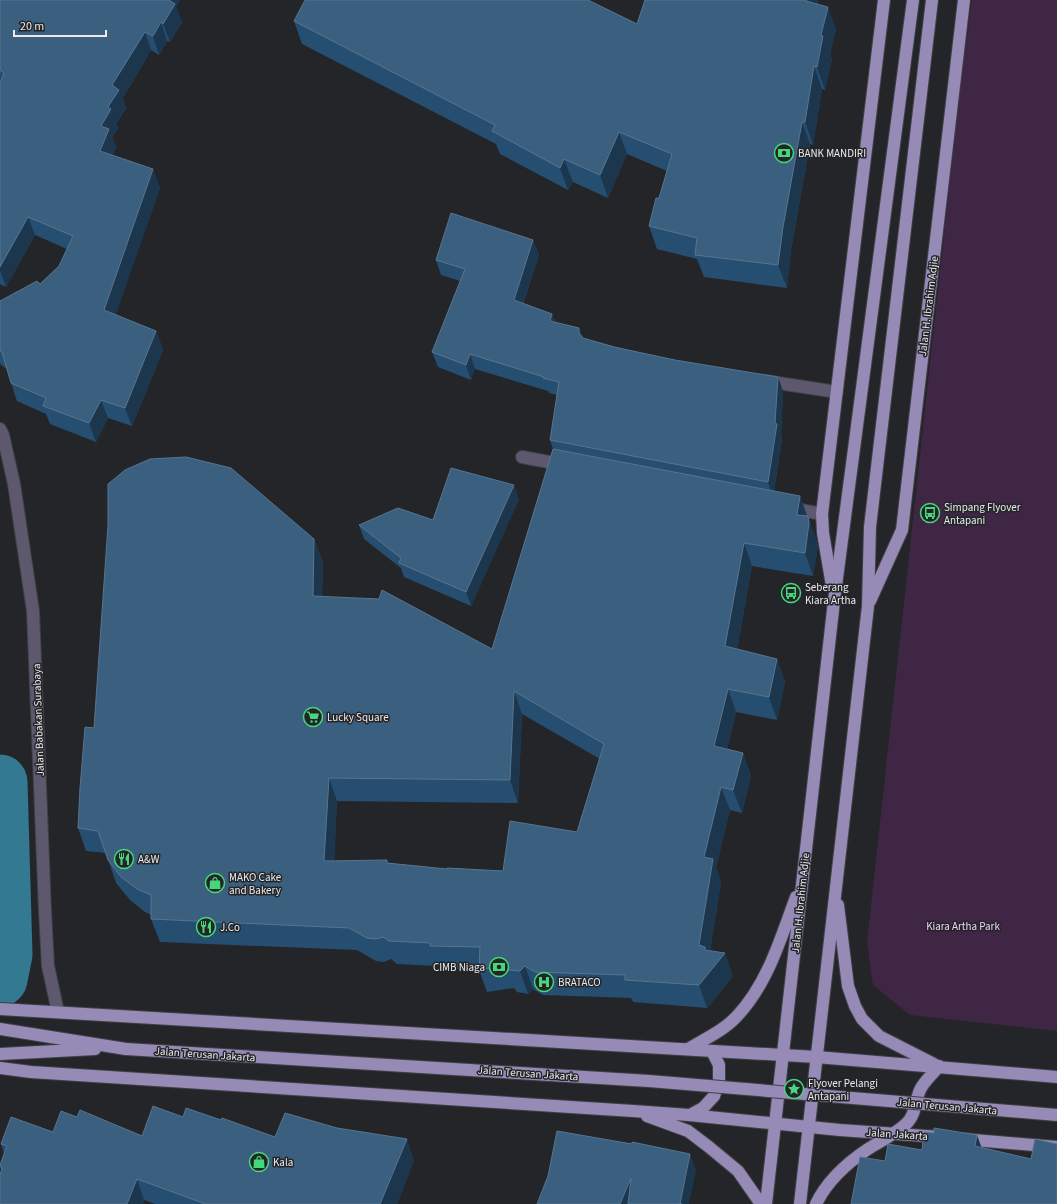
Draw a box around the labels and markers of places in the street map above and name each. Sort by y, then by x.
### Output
bank icon: BANK MANDIRI [773,142,795,164]
place label: BANK MANDIRI [798,146,866,161]
place label: Simpang Flyover Antapani [944,500,1021,528]
bus stop icon: Simpang Flyover Antapani [919,502,941,524]
place label: Seberang Kiara Artha [805,580,856,608]
bus stop icon: Seberang Kiara Artha [780,582,802,604]
supermarket icon: Lucky Square [302,706,324,728]
place label: Lucky Square [327,710,389,725]
restaurant icon: A&W [113,848,135,870]
place label: A&W [138,852,160,867]
place label: MAKO Cake and Bakery [229,870,282,898]
shop icon: MAKO Cake and Bakery [204,872,226,894]
restaurant icon: J.Co [195,916,217,938]
place label: J.Co [220,920,240,935]
bank icon: CIMB Niaga [488,956,510,978]
place label: CIMB Niaga [433,960,485,975]
hospital icon: BRATACO [533,971,555,993]
place label: BRATACO [558,975,601,990]
place label: Flyover Pelangi Antapani [808,1076,878,1104]
place icon: Flyover Pelangi Antapani [783,1078,805,1100]
shop icon: Kala [248,1151,270,1173]
place label: Kala [273,1155,293,1170]

